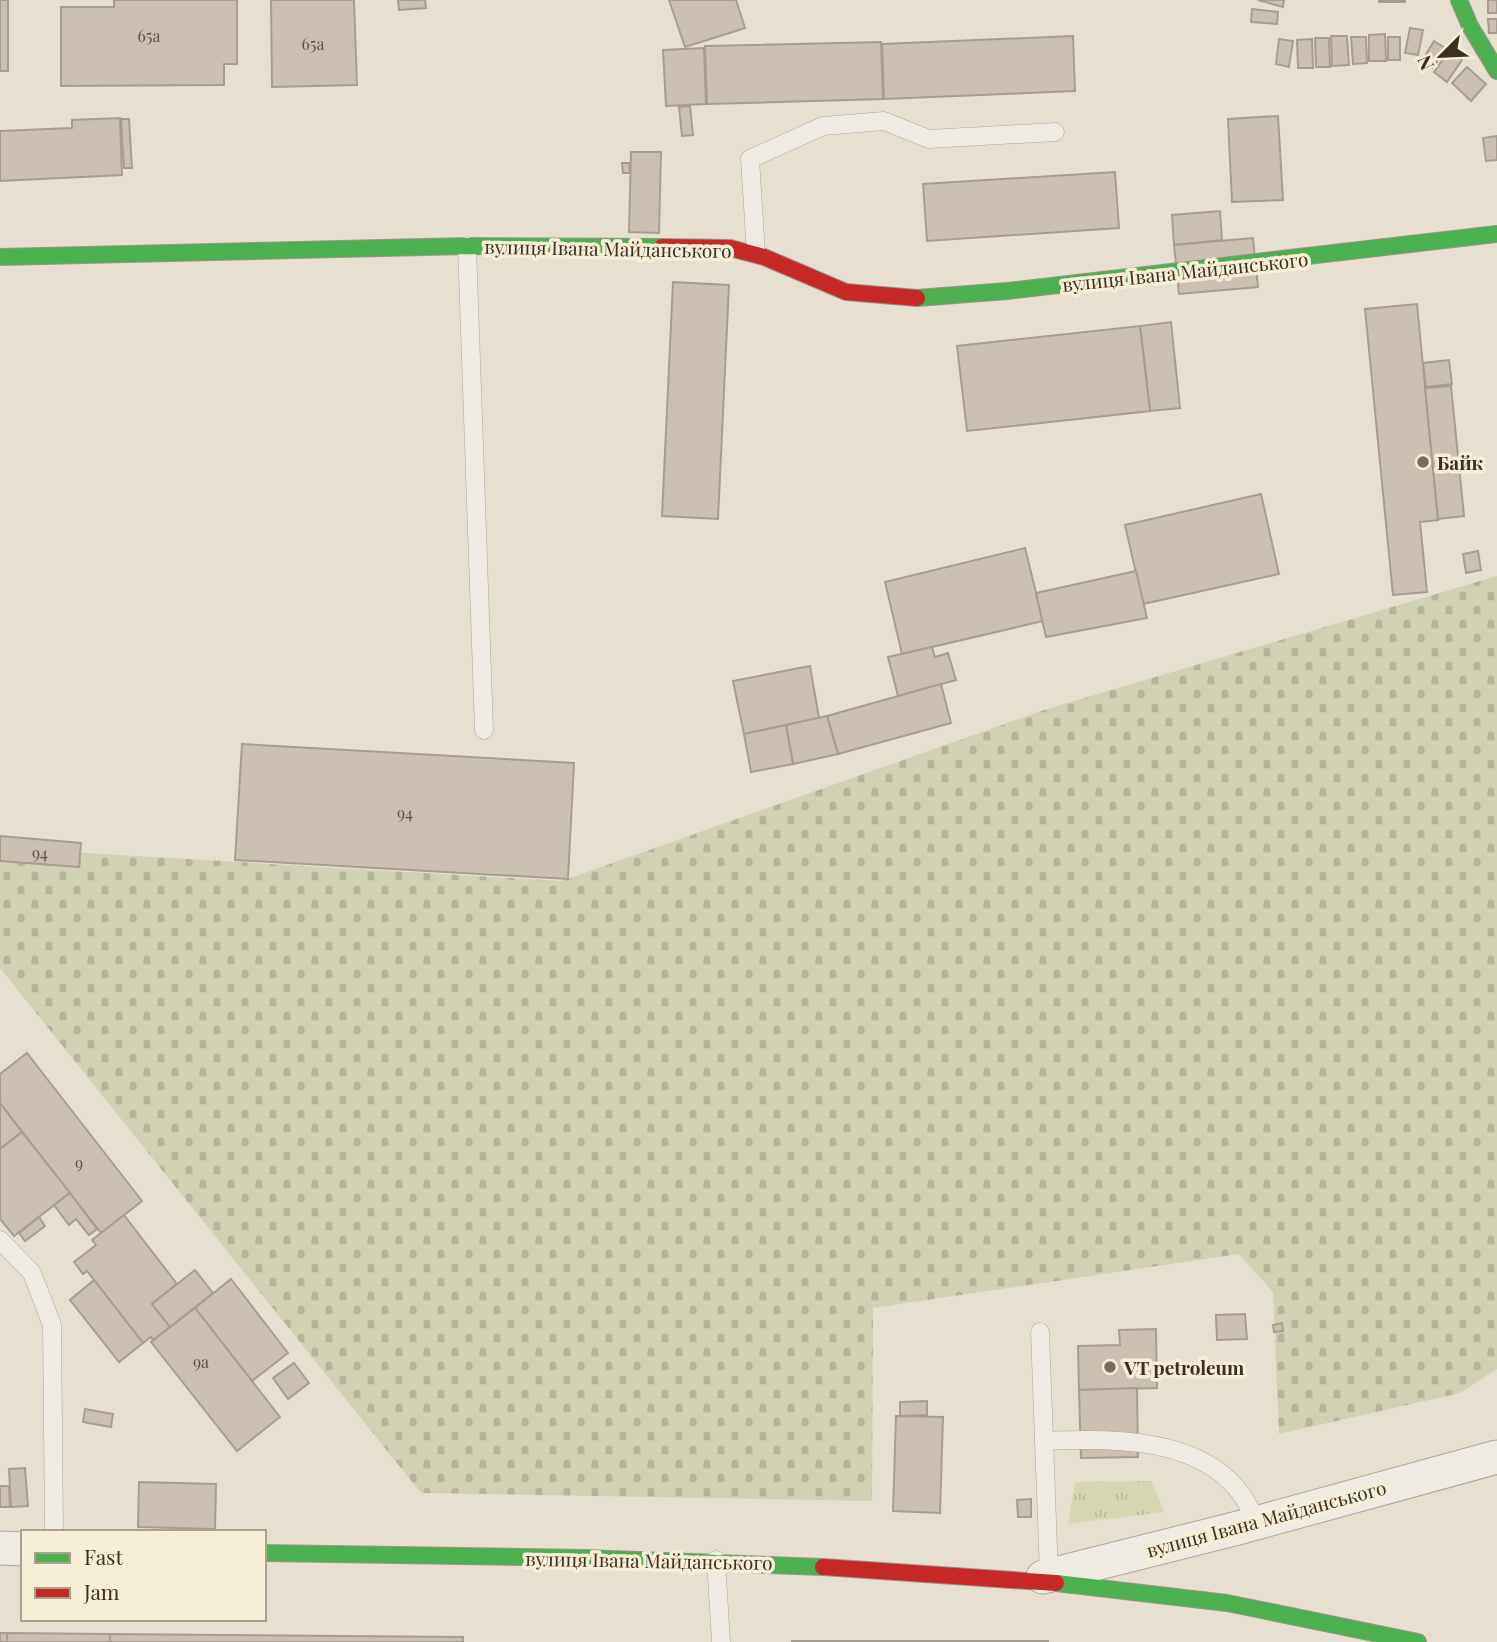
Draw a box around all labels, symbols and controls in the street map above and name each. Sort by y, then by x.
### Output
north arrow [1406,21,1476,91]
house number: 65а [138,25,160,46]
house number: 65а [302,33,324,54]
text: N [1410,52,1439,75]
street label: вулиця Івана Майданського [484,233,732,263]
street label: вулиця Івана Майданського [1061,245,1309,297]
place label: Байк [1437,449,1484,475]
marker: Байк [1415,454,1431,470]
house number: 94 [397,802,413,823]
house number: 94 [32,842,48,863]
house number: 9 [75,1152,83,1173]
house number: 9а [193,1351,209,1372]
place label: VT petroleum [1123,1354,1244,1380]
marker: VT petroleum [1102,1359,1118,1375]
street label: вулиця Івана Майданського [1143,1473,1389,1563]
legend [21,1530,266,1621]
text: Fast [84,1542,123,1570]
street label: вулиця Івана Майданського [525,1545,773,1575]
text: Jam [83,1577,120,1605]

